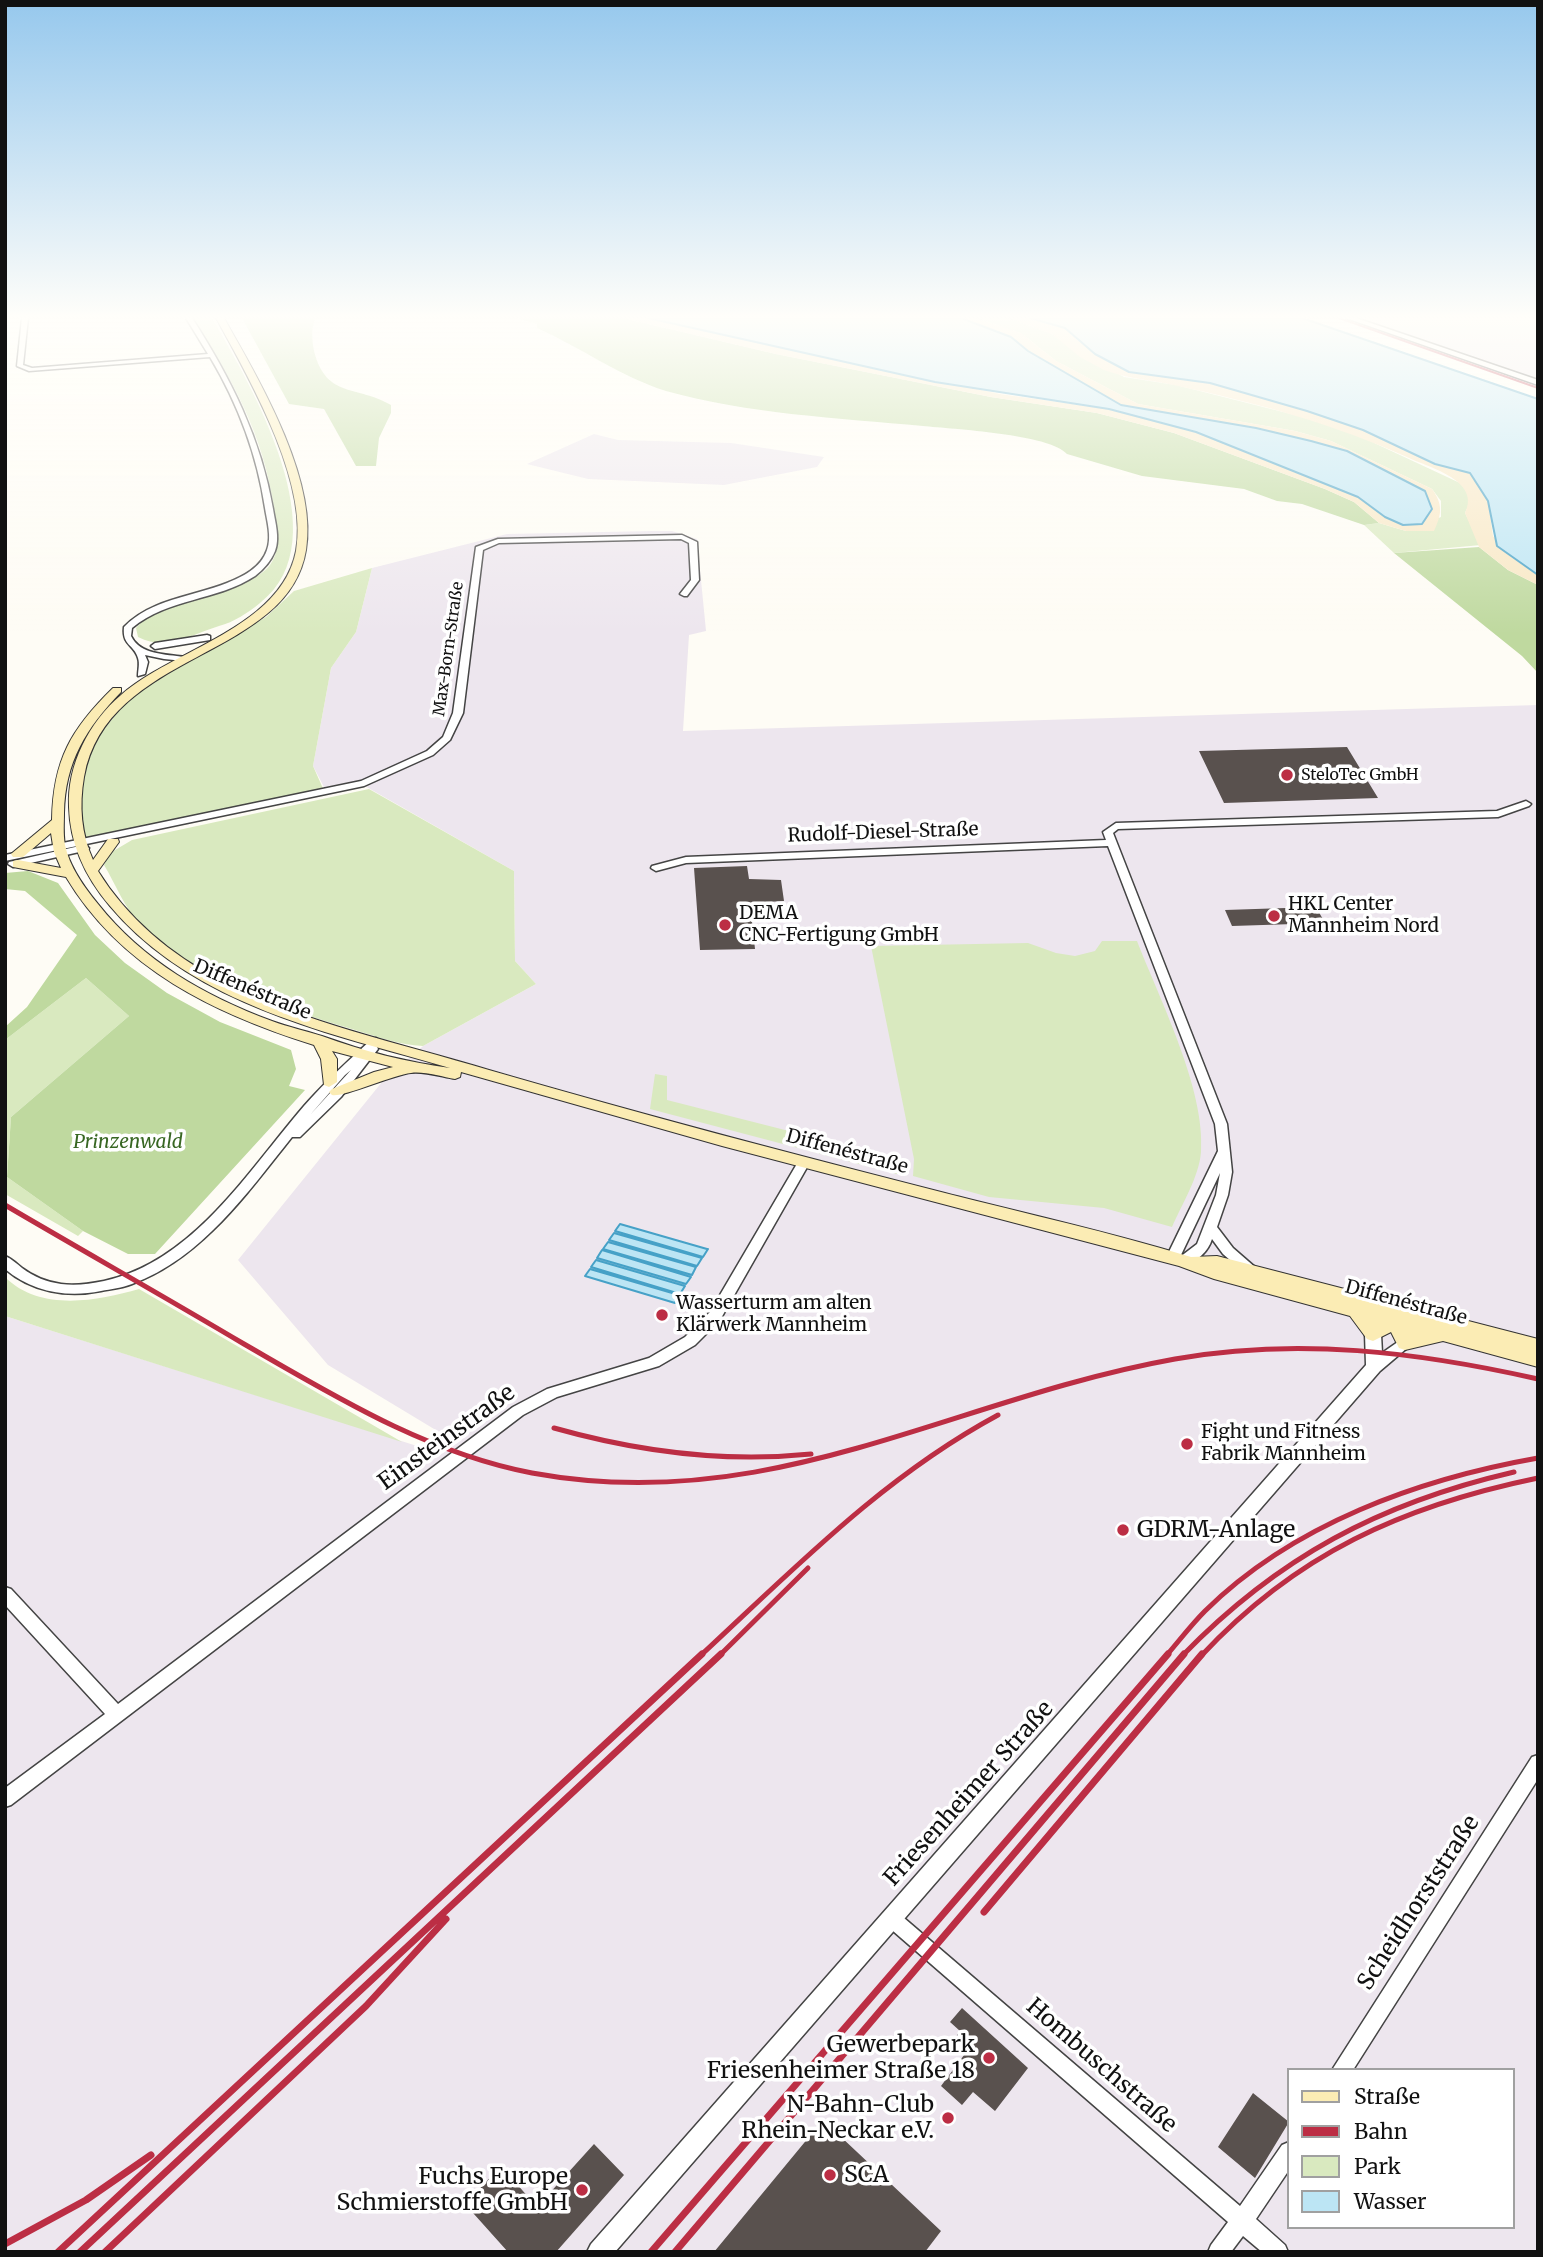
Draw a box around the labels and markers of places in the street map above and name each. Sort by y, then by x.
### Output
place label: SteloTec GmbH [1301,765,1419,785]
marker: SteloTec GmbH [1279,767,1295,783]
place label: HKL Center Mannheim Nord [1288,894,1439,938]
place label: DEMA CNC-Fertigung GmbH [739,903,939,947]
marker: HKL Center Mannheim Nord [1266,908,1282,924]
marker: DEMA CNC-Fertigung GmbH [717,917,733,933]
place label: Wasserturm am alten Klärwerk Mannheim [676,1293,872,1337]
marker: Wasserturm am alten Klärwerk Mannheim [654,1307,670,1323]
place label: Fight und Fitness Fabrik Mannheim [1201,1422,1366,1466]
marker: Fight und Fitness Fabrik Mannheim [1179,1436,1195,1452]
place label: GDRM-Anlage [1137,1516,1295,1544]
marker: GDRM-Anlage [1115,1522,1131,1538]
place label: Gewerbepark Friesenheimer Straße 18 [707,2031,975,2085]
marker: Gewerbepark Friesenheimer Straße 18 [981,2050,997,2066]
place label: N-Bahn-Club Rhein-Neckar e.V. [741,2091,934,2145]
marker: N-Bahn-Club Rhein-Neckar e.V. [940,2110,956,2126]
place label: SCA [844,2161,889,2189]
place label: Fuchs Europe Schmierstoffe GmbH [337,2163,568,2217]
marker: SCA [822,2167,838,2183]
marker: Fuchs Europe Schmierstoffe GmbH [574,2182,590,2198]

